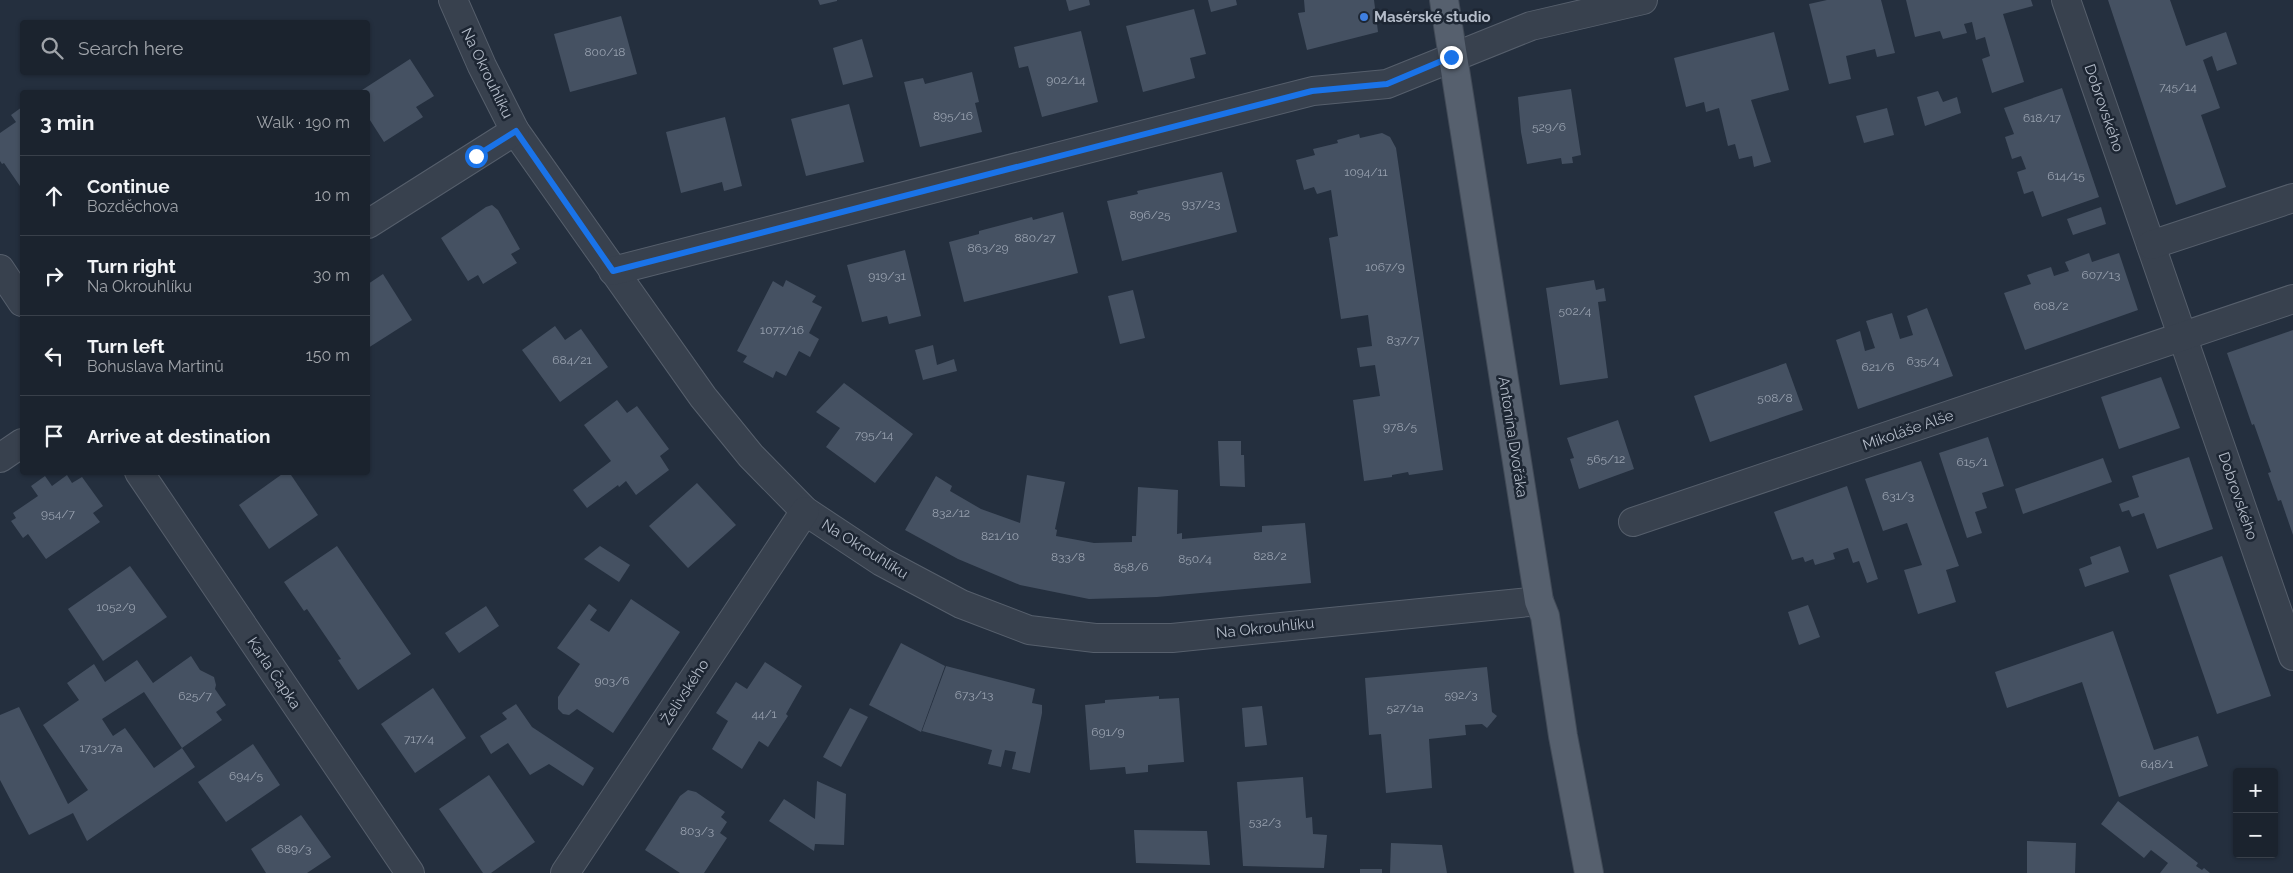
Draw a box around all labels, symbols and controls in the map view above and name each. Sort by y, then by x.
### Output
place label: Masérské studio [1374,8,1491,26]
marker: Masérské studio [1358,11,1370,23]
search box [20,20,370,75]
street label: Na Okrouhlíku [457,25,517,121]
icon: search [38,34,66,62]
text: Search here [78,37,184,59]
house number: 800/18 [585,45,625,59]
route end [1440,46,1463,69]
street label: Dobrovského [2081,62,2127,154]
house number: 902/14 [1046,73,1086,87]
house number: 745/14 [2159,80,2197,94]
house number: 895/16 [933,109,973,123]
text: 3 min [40,110,94,135]
house number: 618/17 [2023,111,2062,125]
text: Walk · 190 m [257,113,350,132]
house number: 529/6 [1532,120,1566,134]
route start [465,145,488,168]
house number: 1094/11 [1344,165,1388,179]
house number: 614/15 [2047,169,2085,183]
text: Continue [87,175,170,197]
icon: ahead [40,182,68,210]
text: 10 m [315,186,350,205]
text: Bozděchova [87,197,178,216]
house number: 937/23 [1182,197,1220,211]
house number: 896/25 [1129,208,1171,222]
house number: 880/27 [1014,231,1056,245]
house number: 863/29 [967,241,1009,255]
text: Turn right [87,255,176,277]
house number: 1067/9 [1365,260,1405,274]
icon: right [40,262,68,290]
text: 30 m [313,266,350,285]
house number: 607/13 [2082,268,2120,282]
house number: 919/31 [868,269,906,283]
text: Na Okrouhlíku [87,277,192,296]
house number: 608/2 [2034,299,2068,313]
house number: 502/4 [1559,304,1592,318]
house number: 1077/16 [760,323,804,337]
house number: 837/7 [1387,333,1420,347]
text: Turn left [87,335,164,357]
icon: left [40,342,68,370]
text: 150 m [306,346,350,365]
house number: 684/21 [552,353,592,367]
house number: 635/4 [1907,354,1940,368]
text: Bohuslava Martinů [87,357,224,376]
house number: 621/6 [1862,360,1894,374]
street label: Antonína Dvořáka [1495,375,1531,499]
house number: 508/8 [1757,391,1793,405]
street label: Mikoláše Alše [1860,406,1956,454]
house number: 978/5 [1383,420,1417,434]
icon: arrive [40,422,68,450]
text: Arrive at destination [87,425,271,447]
house number: 795/14 [855,428,894,442]
street label: Dobrovského [2215,450,2261,542]
house number: 565/12 [1587,452,1625,466]
house number: 615/1 [1956,455,1988,469]
house number: 631/3 [1882,489,1914,503]
house number: 832/12 [932,506,970,520]
house number: 954/7 [41,507,75,521]
street label: Na Okrouhlíku [818,515,912,583]
house number: 821/10 [981,529,1019,543]
house number: 828/2 [1253,549,1287,563]
house number: 833/8 [1051,550,1085,564]
house number: 850/4 [1178,552,1212,566]
house number: 858/6 [1113,560,1149,574]
house number: 1052/9 [96,600,136,614]
street label: Na Okrouhlíku [1215,614,1315,642]
street label: Karla Čapka [243,633,305,712]
street label: Želivského [657,656,713,728]
house number: 903/6 [594,674,630,688]
house number: 673/13 [955,688,993,702]
house number: 592/3 [1444,688,1478,702]
house number: 625/7 [178,689,212,703]
house number: 527/1a [1386,701,1424,715]
house number: 44/1 [751,707,777,721]
house number: 691/9 [1091,725,1125,739]
house number: 717/4 [404,732,434,746]
house number: 1731/7a [79,741,123,755]
house number: 648/1 [2140,757,2174,771]
map controls [2233,768,2278,858]
button: + [2233,768,2278,813]
house number: 694/5 [229,769,264,783]
button: − [2233,813,2278,858]
house number: 532/3 [1249,815,1281,829]
house number: 803/3 [680,824,714,838]
house number: 689/3 [277,842,311,856]

